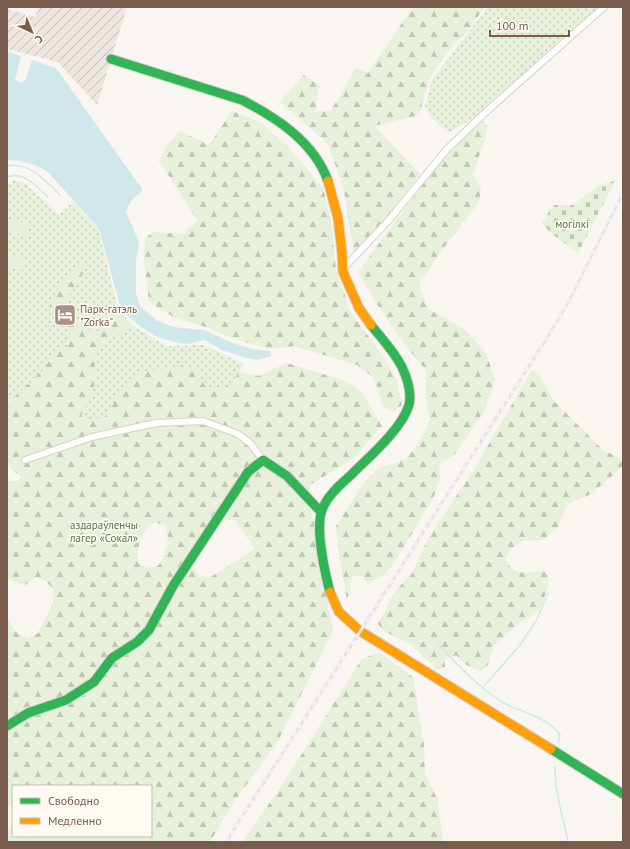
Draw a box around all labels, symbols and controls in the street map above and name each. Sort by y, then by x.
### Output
north arrow [12,12,52,52]
scale bar [490,12,569,38]
text: 100 m [496,18,529,33]
text: С [32,32,46,46]
park label: могілкі [555,217,589,231]
hotel icon: Парк-гатэль "Zorka" [52,302,78,328]
place label: Парк-гатэль "Zorka" [80,302,137,329]
park label: аздараўленчы лагер «Сокал» [69,518,138,545]
legend [12,785,152,837]
text: Свободно [48,793,99,808]
text: Медленно [48,813,102,828]

